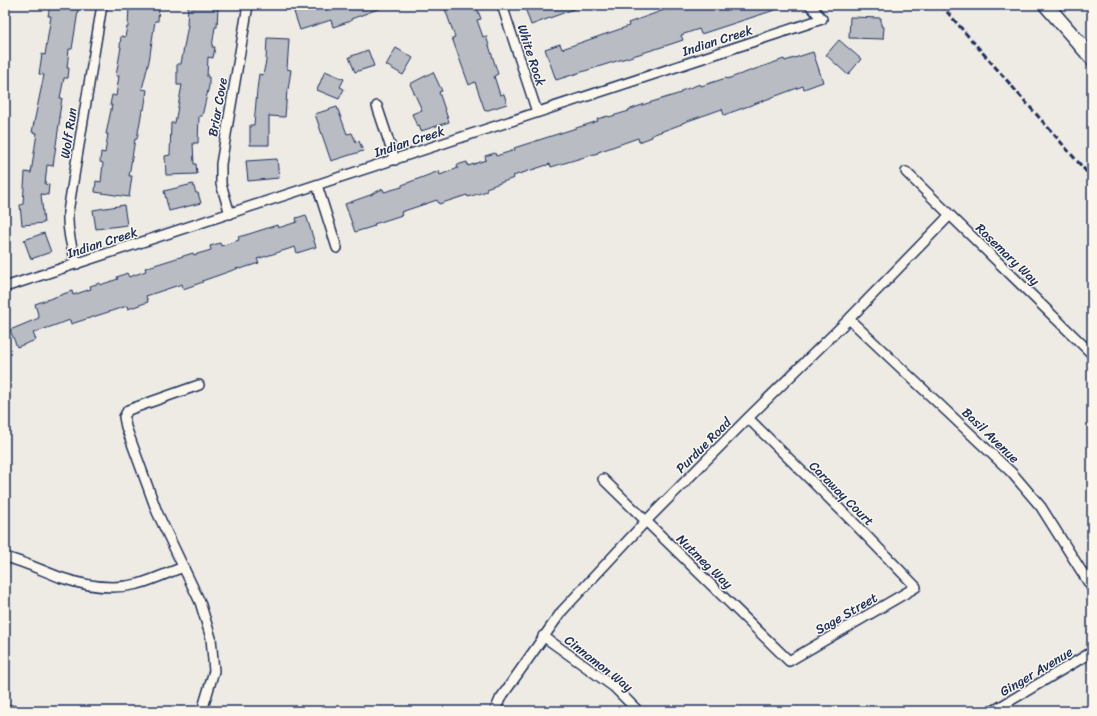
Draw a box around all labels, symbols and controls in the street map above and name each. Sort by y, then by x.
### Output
street label: Indian Creek [678,18,755,63]
street label: White Rock [511,21,552,89]
street label: Briar Cove [201,75,234,138]
street label: Wolf Run [53,106,84,160]
street label: Indian Creek [370,119,447,164]
street label: Rosemary Way [970,217,1045,291]
street label: Indian Creek [63,220,140,265]
street label: Basil Avenue [956,402,1025,469]
street label: Purdue Road [670,411,738,479]
street label: Caraway Court [804,455,880,532]
street label: Nutmeg Way [671,528,739,595]
street label: Sage Street [811,586,882,641]
street label: Cinnamon Way [559,629,638,698]
street label: Ginger Avenue [995,640,1078,702]

